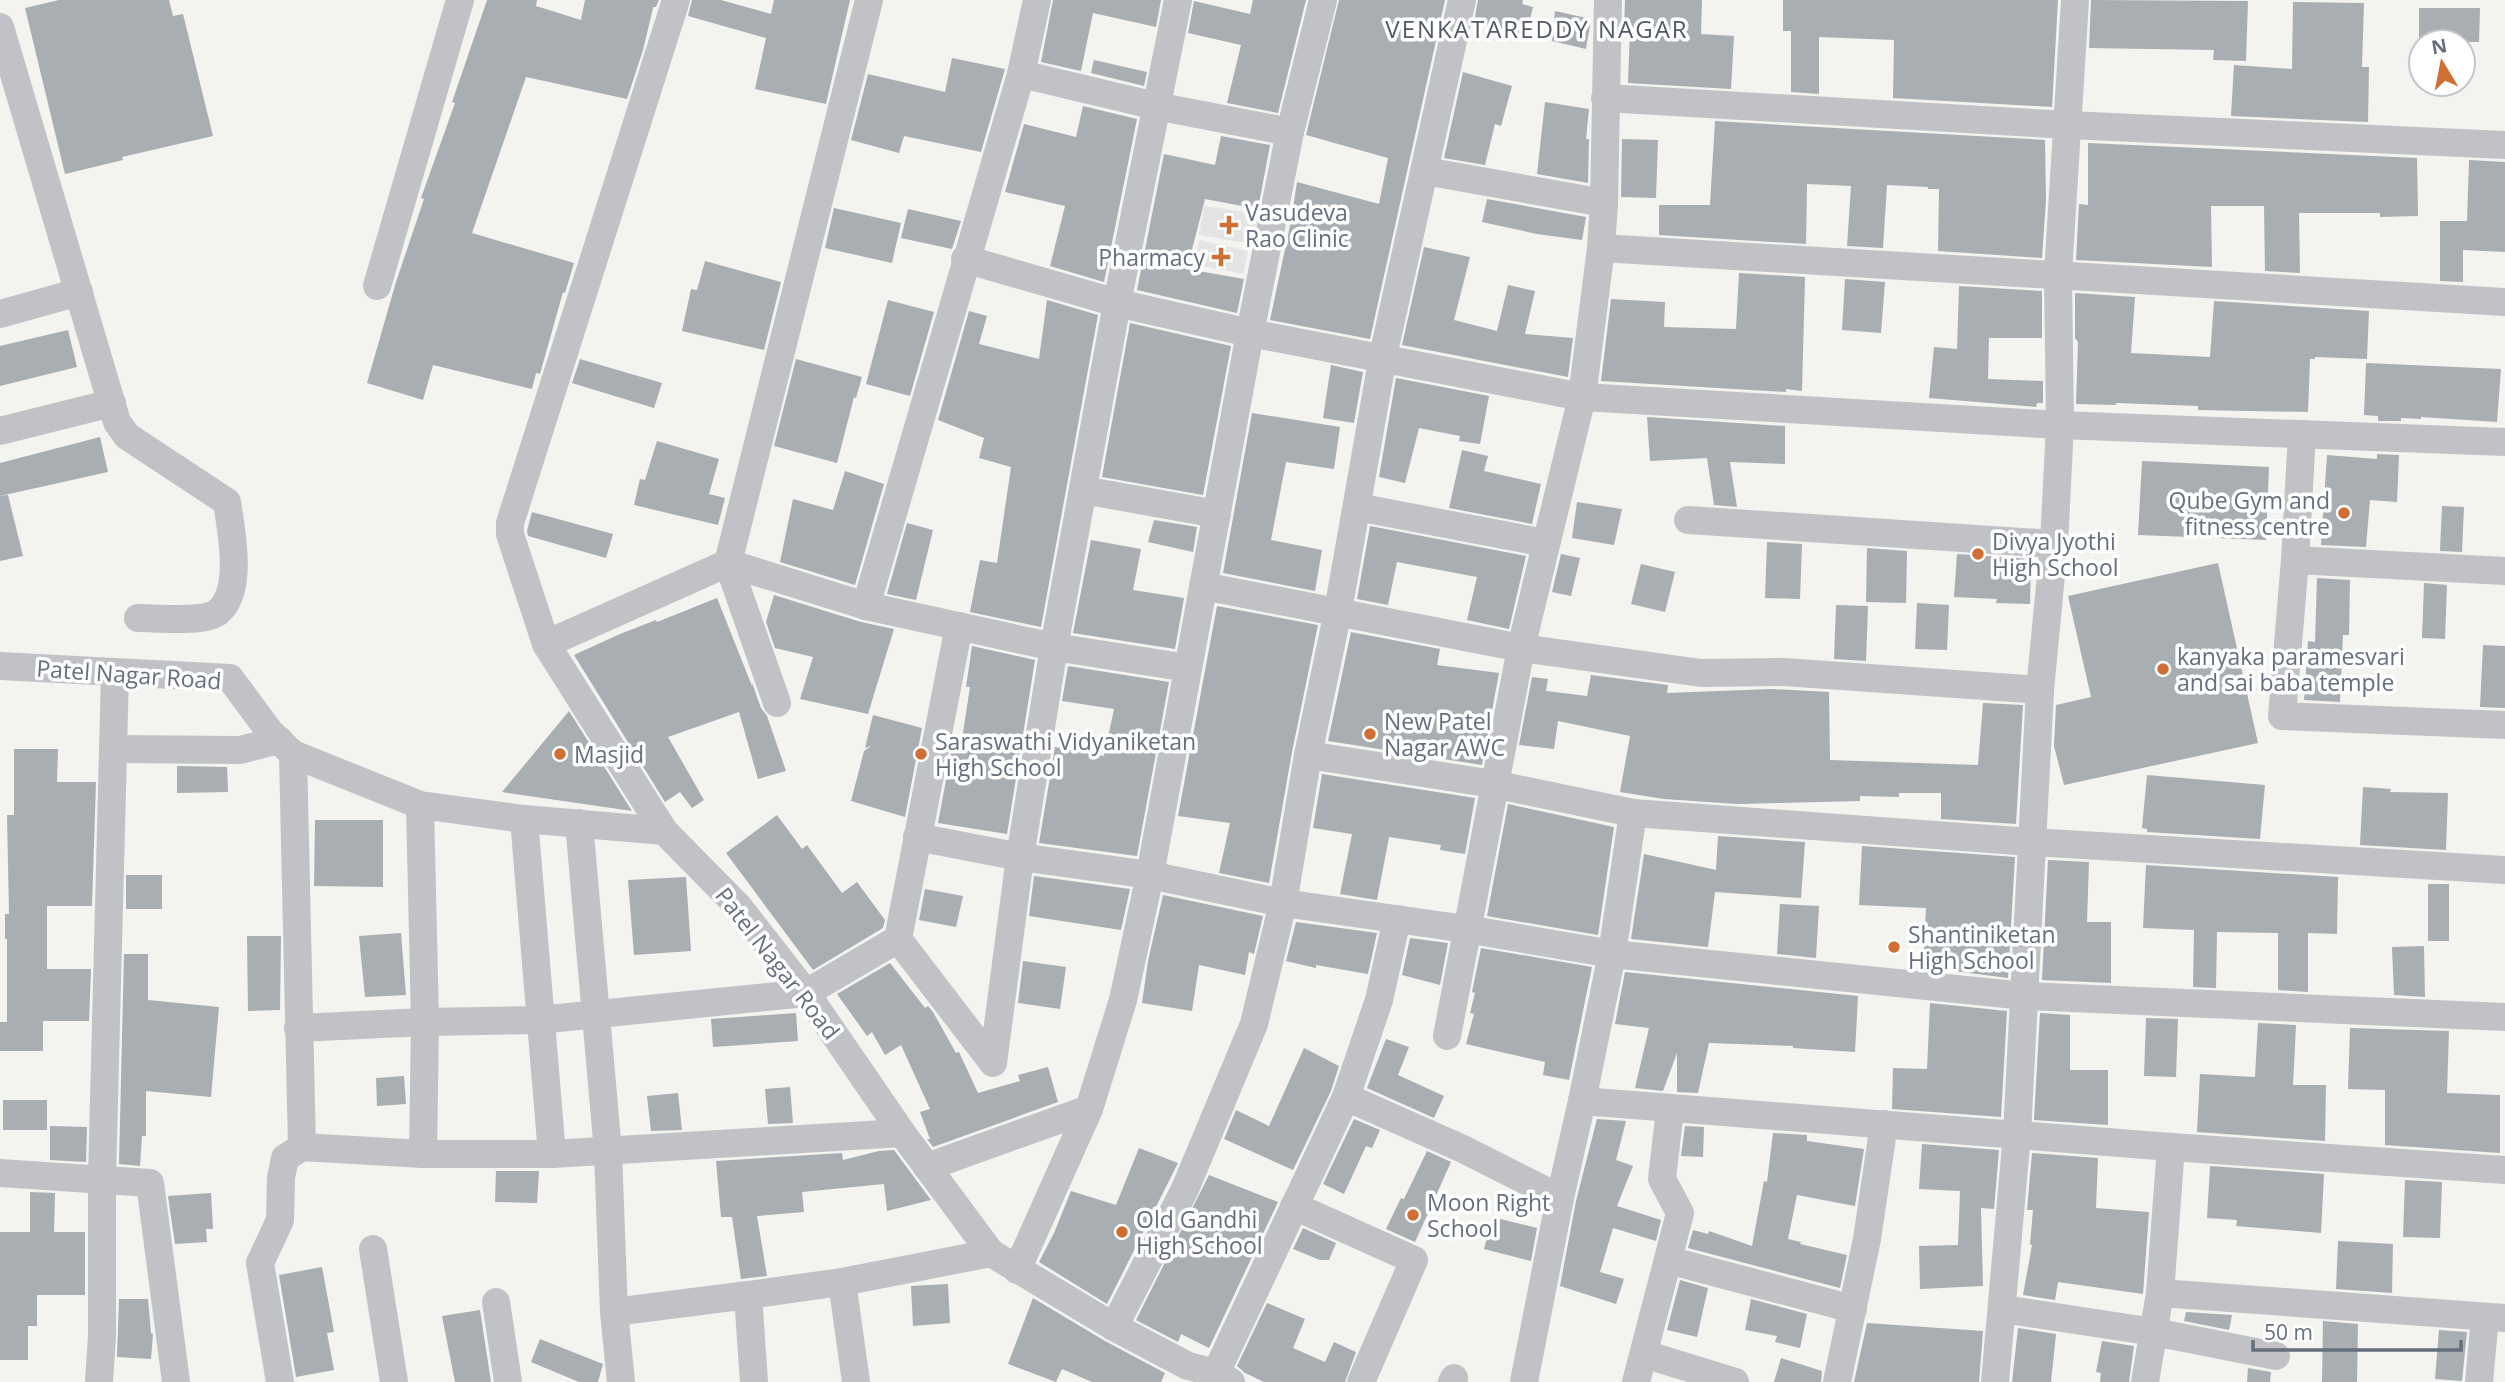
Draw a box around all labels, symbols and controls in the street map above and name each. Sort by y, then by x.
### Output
district label: VENKATAREDDY NAGAR [1385,12,1689,45]
north arrow [2407,28,2477,98]
text: N [2429,32,2449,60]
place label: Vasudeva Rao Clinic [1245,196,1349,254]
marker: Vasudeva Rao Clinic [1219,215,1239,235]
place label: Pharmacy [1098,241,1205,273]
marker: Pharmacy [1211,247,1231,267]
place label: Qube Gym and fitness centre [2169,484,2330,542]
marker: Qube Gym and fitness centre [2336,505,2352,521]
place label: Divya Jyothi High School [1992,525,2119,583]
marker: Divya Jyothi High School [1970,546,1986,562]
place label: kanyaka paramesvari and sai baba temple [2177,640,2405,698]
street label: Patel Nagar Road [36,652,222,696]
marker: kanyaka paramesvari and sai baba temple [2155,661,2171,677]
place label: New Patel Nagar AWC [1384,705,1505,763]
place label: Saraswathi Vidyaniketan High School [935,725,1196,783]
marker: New Patel Nagar AWC [1362,726,1378,742]
place label: Masjid [574,738,644,770]
marker: Masjid [552,746,568,762]
marker: Saraswathi Vidyaniketan High School [913,746,929,762]
street label: Patel Nagar Road [708,880,848,1046]
place label: Shantiniketan High School [1908,918,2056,976]
marker: Shantiniketan High School [1886,939,1902,955]
place label: Moon Right School [1427,1186,1550,1244]
place label: Old Gandhi High School [1136,1203,1263,1261]
marker: Moon Right School [1405,1207,1421,1223]
marker: Old Gandhi High School [1114,1224,1130,1240]
scale bar [2253,1308,2461,1352]
text: 50 m [2264,1318,2313,1346]

